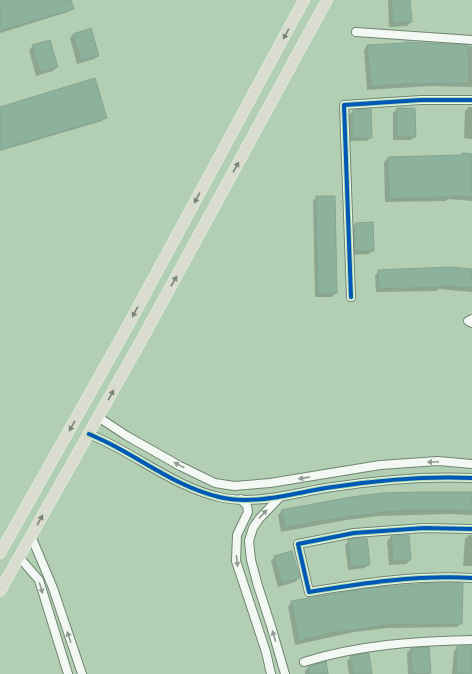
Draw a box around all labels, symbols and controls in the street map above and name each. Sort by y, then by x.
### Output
one-way arrow [282,28,289,40]
one-way arrow [233,161,240,173]
one-way arrow [194,192,200,204]
one-way arrow [171,275,177,287]
one-way arrow [132,306,138,318]
one-way arrow [107,389,114,401]
one-way arrow [68,420,75,432]
one-way arrow [426,459,439,465]
one-way arrow [173,462,185,468]
one-way arrow [298,475,310,481]
one-way arrow [259,509,268,520]
one-way arrow [36,514,43,526]
one-way arrow [234,555,240,567]
one-way arrow [38,583,44,595]
one-way arrow [271,630,277,642]
one-way arrow [66,631,72,643]

